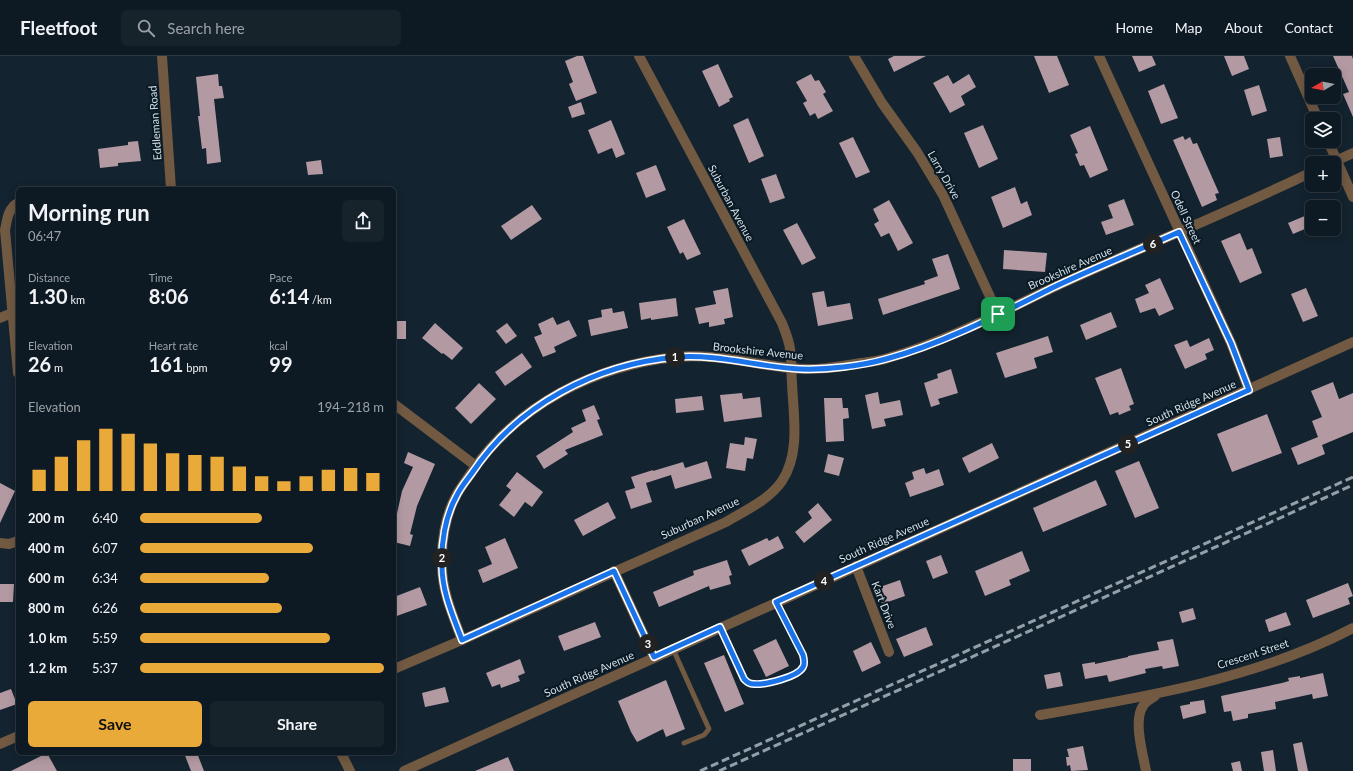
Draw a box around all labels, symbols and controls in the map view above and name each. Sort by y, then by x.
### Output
search box [121,10,401,46]
text: Fleetfoot [20,16,97,39]
icon: search [135,17,157,39]
text: Search here [167,19,245,37]
text: Home [1115,19,1153,36]
text: Map [1175,19,1202,36]
text: About [1224,19,1262,36]
text: Contact [1284,19,1333,36]
north arrow [1305,68,1341,104]
map controls [1305,68,1341,236]
street label: Eddleman Road [145,85,164,161]
button: layers [1305,112,1341,148]
street label: Larry Drive [925,148,964,201]
button: + [1305,156,1341,192]
street label: Suburban Avenue [706,162,757,243]
street label: Odell Street [1168,188,1205,246]
text: Morning run [28,199,150,226]
button: share [342,200,384,242]
button: − [1305,200,1341,236]
text: 06:47 [28,228,61,244]
pin: 6 [1143,234,1163,254]
text: 6 [1150,237,1156,250]
street label: Brookshire Avenue [1026,243,1114,292]
text: Distance [28,271,70,284]
text: Time [149,271,173,284]
text: Pace [269,271,292,284]
text: 1.30 [28,284,68,308]
text: 8:06 [149,284,189,308]
text: 6:14 [269,284,309,308]
text: km [68,293,85,306]
text: /km [309,293,332,306]
pin [981,297,1015,331]
icon: arrive [987,303,1009,325]
text: Elevation [28,339,73,352]
text: Heart rate [149,339,198,352]
text: kcal [269,339,288,352]
street label: Brookshire Avenue [712,339,804,362]
pin: 1 [665,347,685,367]
text: 1 [672,350,678,363]
text: 26 [28,352,51,376]
text: 161 [149,352,183,376]
text: 99 [269,352,293,376]
text: m [51,361,63,374]
text: bpm [183,361,208,374]
street label: South Ridge Avenue [1144,377,1238,428]
text: Elevation [28,399,81,415]
text: 194–218 m [317,399,384,415]
pin: 5 [1118,434,1138,454]
text: 5 [1125,437,1131,450]
street label: Suburban Avenue [659,494,741,541]
text: 200 m [28,510,65,526]
text: 6:40 [92,510,118,526]
street label: South Ridge Avenue [837,514,931,565]
text: 400 m [28,540,65,556]
text: 6:07 [92,540,118,556]
pin: 2 [432,548,452,568]
text: 2 [439,551,445,564]
text: 600 m [28,570,65,586]
text: 6:34 [92,570,118,586]
pin: 4 [814,571,834,591]
text: 4 [821,574,827,587]
street label: Kart Drive [869,579,900,631]
text: 800 m [28,600,65,616]
text: 6:26 [92,600,118,616]
text: 1.0 km [28,630,67,646]
text: 5:59 [92,630,118,646]
pin: 3 [638,634,658,654]
street label: Crescent Street [1215,636,1290,671]
text: 3 [645,637,651,650]
street label: South Ridge Avenue [542,648,636,699]
text: 1.2 km [28,660,67,676]
text: 5:37 [92,660,118,676]
button: Save [28,701,202,747]
button: Share [210,701,384,747]

